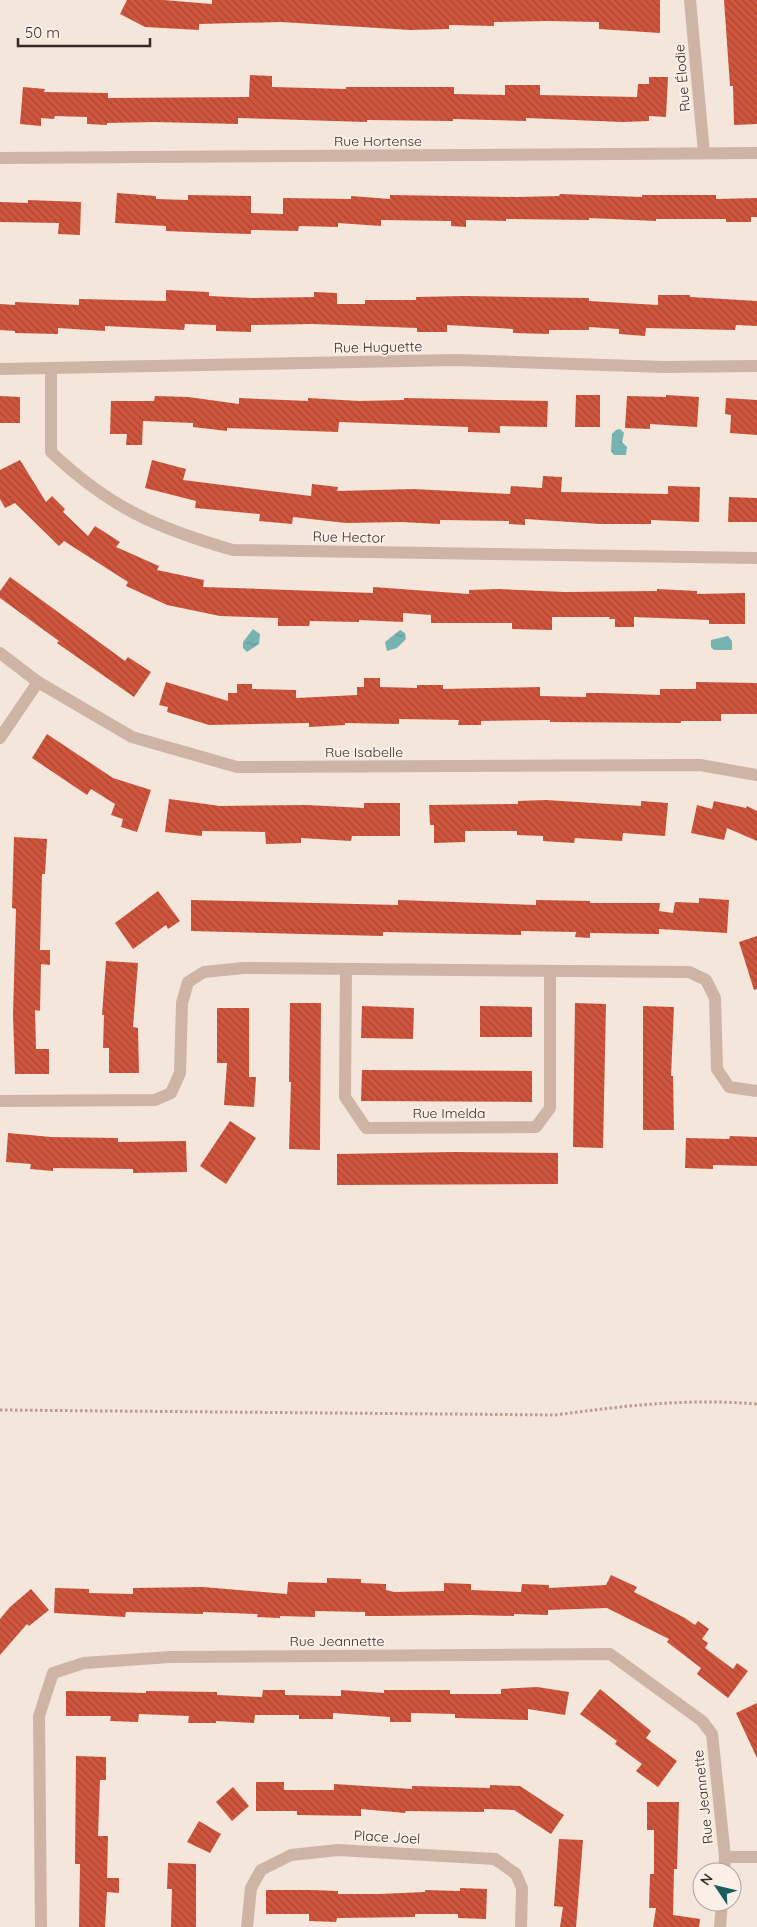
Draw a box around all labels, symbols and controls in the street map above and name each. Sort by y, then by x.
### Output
scale bar [18,15,150,47]
text: 50 m [25,23,60,42]
street label: Rue Élodie [670,43,694,113]
street label: Rue Hortense [334,132,422,150]
street label: Rue Huguette [334,337,423,357]
street label: Rue Hector [312,527,386,547]
street label: Rue Isabelle [325,743,403,761]
street label: Rue Imelda [412,1104,486,1122]
street label: Rue Jeannette [290,1632,384,1650]
street label: Rue Jeannette [689,1749,717,1845]
street label: Place Joel [353,1826,421,1848]
north arrow [692,1862,742,1912]
text: N [696,1870,717,1889]

